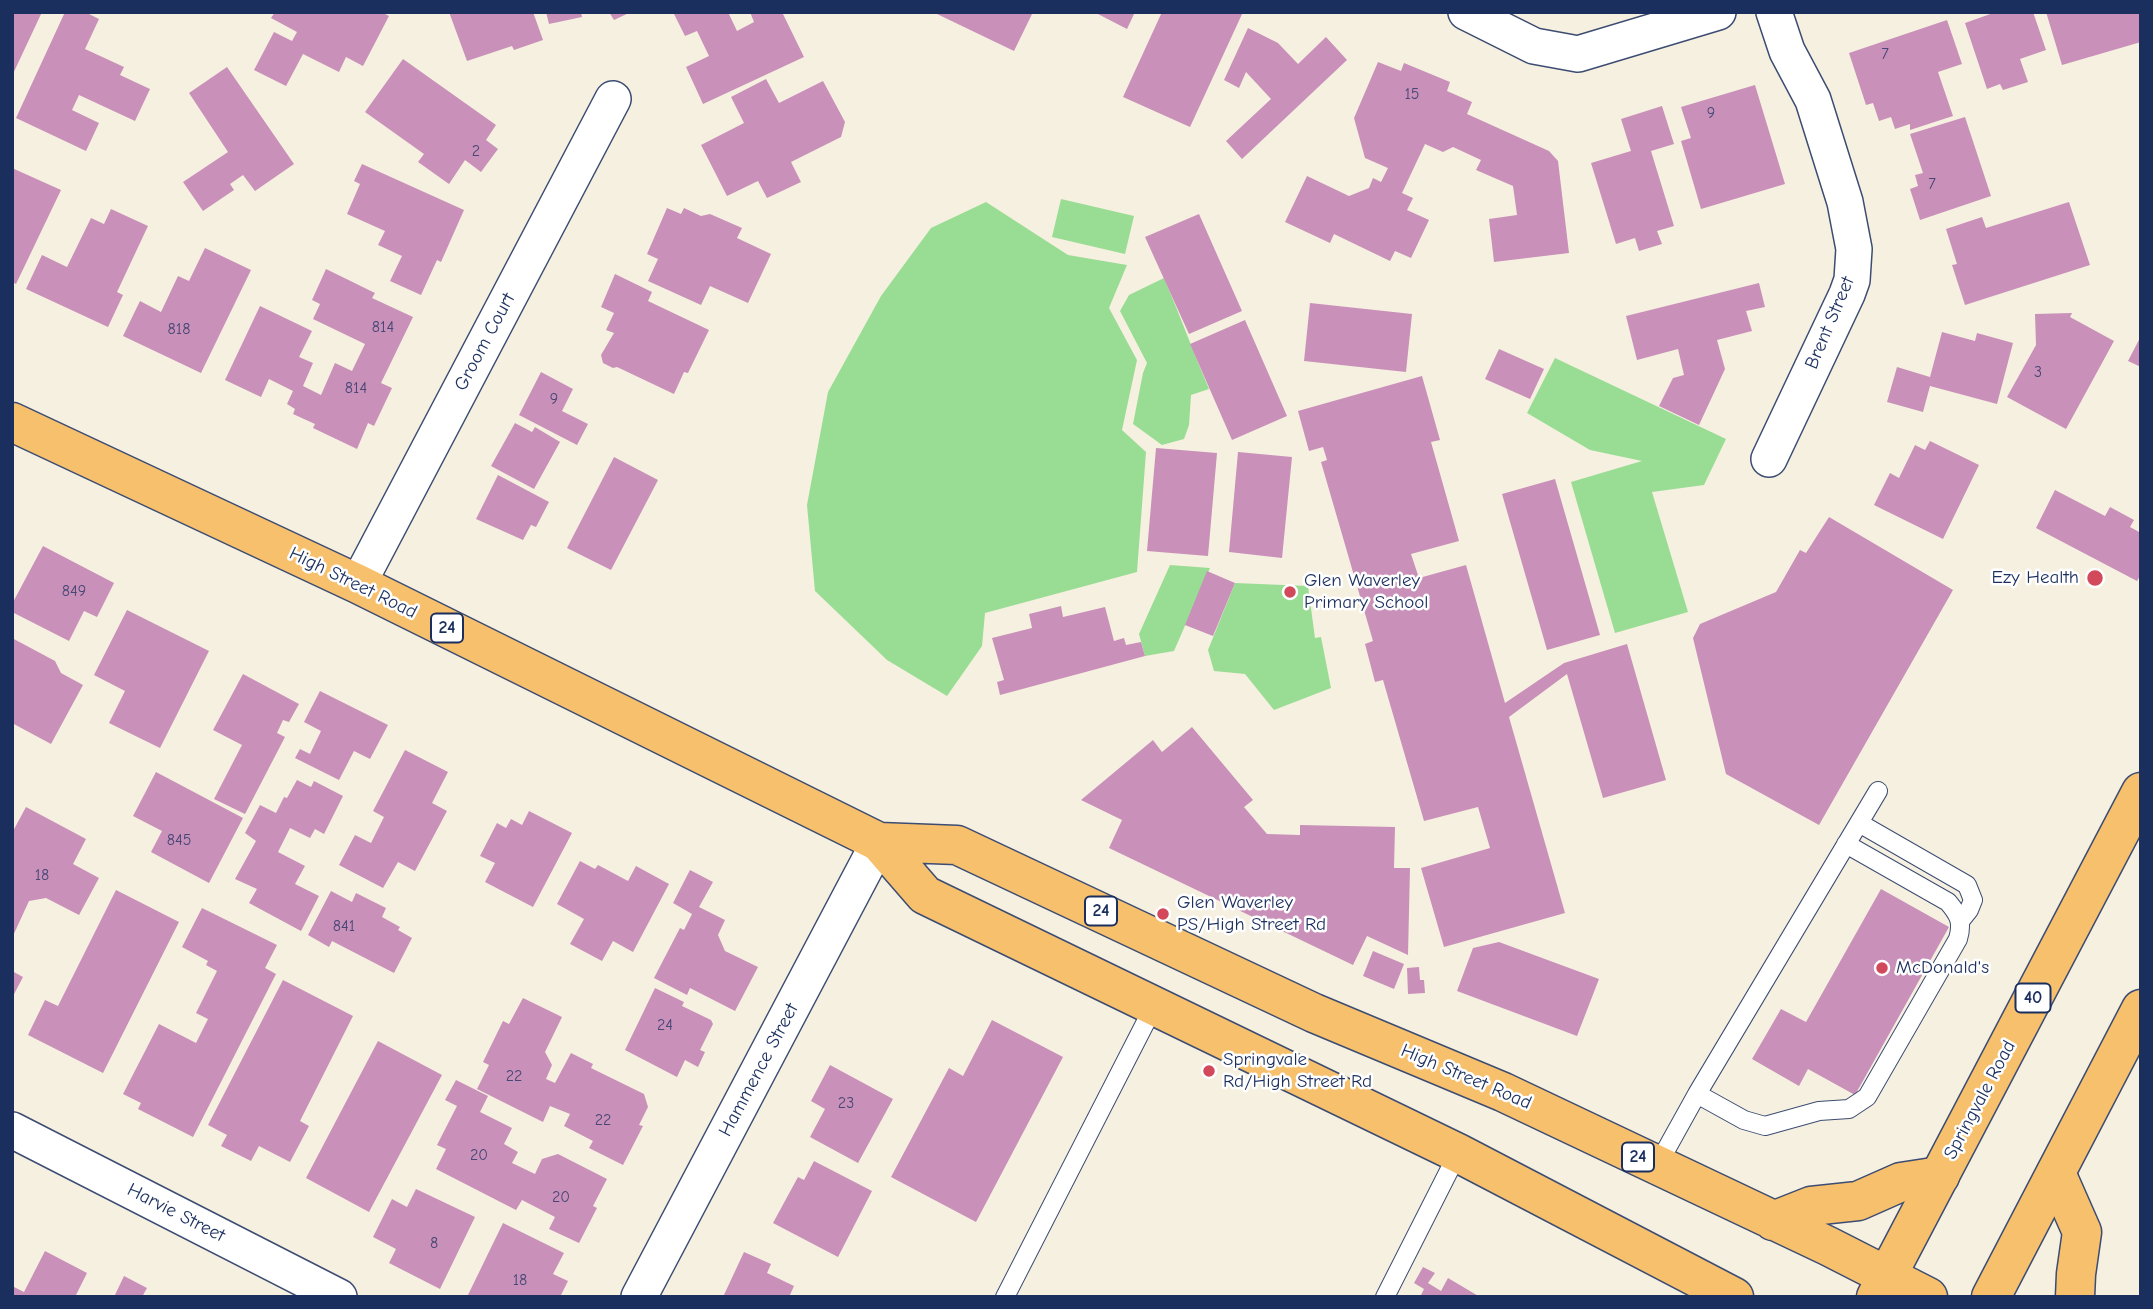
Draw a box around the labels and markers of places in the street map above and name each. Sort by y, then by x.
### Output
place label: Ezy Health [1992,567,2079,589]
marker: Ezy Health [2085,568,2105,588]
place label: Glen Waverley Primary School [1304,570,1428,614]
marker: Glen Waverley Primary School [1282,584,1298,600]
place label: Glen Waverley PS/High Street Rd [1177,892,1326,936]
marker: Glen Waverley PS/High Street Rd [1155,906,1171,922]
place label: McDonald's [1896,957,1989,979]
marker: McDonald's [1874,960,1890,976]
place label: Springvale Rd/High Street Rd [1223,1049,1372,1093]
marker: Springvale Rd/High Street Rd [1201,1063,1217,1079]

